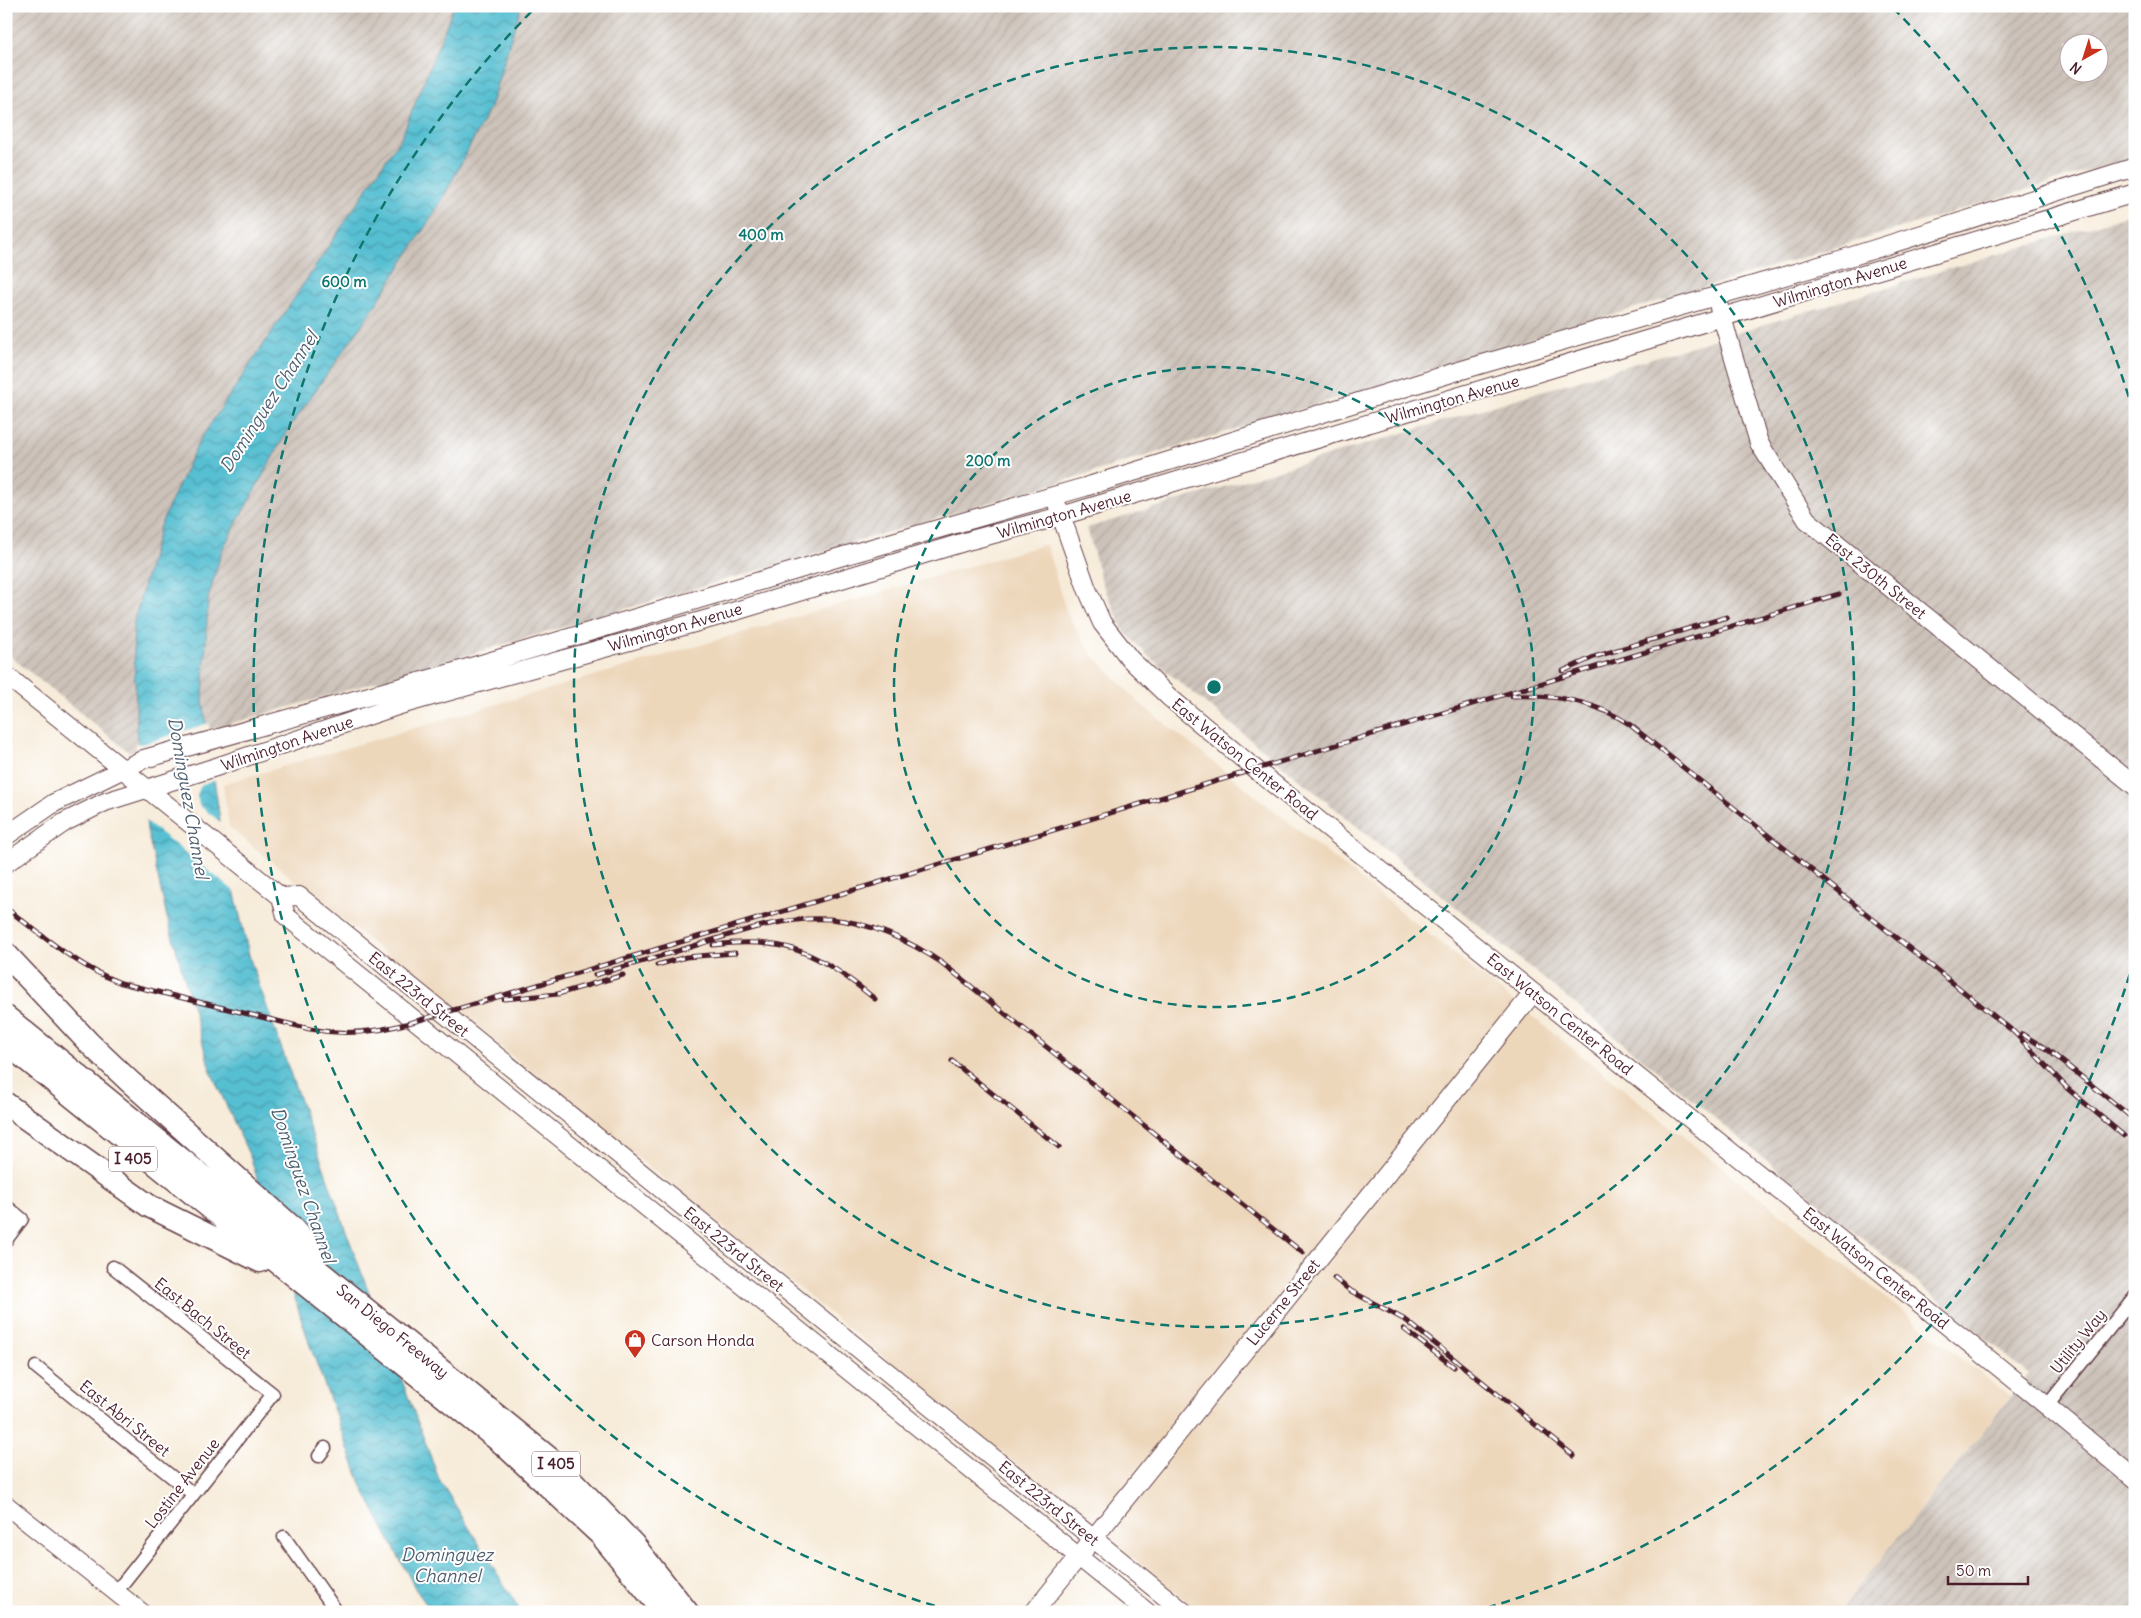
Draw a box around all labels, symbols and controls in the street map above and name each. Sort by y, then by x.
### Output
north arrow [2058,32,2108,82]
text: N [2066,58,2085,78]
text: 400 m [738,225,784,244]
street label: Wilmington Avenue [1771,252,1909,312]
text: 600 m [321,272,367,291]
water label: Dominguez Channel [214,325,324,476]
street label: Wilmington Avenue [1383,370,1521,428]
text: 200 m [966,451,1010,470]
street label: Wilmington Avenue [995,485,1133,543]
street label: East 230th Street [1821,529,1931,623]
street label: Wilmington Avenue [606,598,744,656]
centre of rings [1205,678,1223,696]
street label: East Watson Center Road [1168,694,1322,824]
street label: Wilmington Avenue [218,711,356,775]
water label: Dominguez Channel [163,716,215,883]
street label: East 223rd Street [365,947,474,1041]
street label: East Watson Center Road [1483,949,1637,1079]
water label: Dominguez Channel [266,1104,342,1269]
road number: I 405 [109,1146,157,1172]
street label: East 223rd Street [680,1202,789,1296]
street label: East Watson Center Road [1799,1203,1953,1333]
street label: Lucerne Street [1242,1254,1324,1349]
street label: East Bach Street [151,1273,256,1363]
street label: San Diego Freeway [333,1280,453,1382]
street label: Utility Way [2046,1305,2110,1377]
shop icon: Carson Honda [623,1328,647,1359]
place label: Carson Honda [651,1330,755,1350]
street label: East Abri Street [76,1375,175,1461]
street label: Lostine Avenue [141,1434,223,1532]
road number: I 405 [532,1452,580,1476]
street label: East 223rd Street [995,1456,1104,1550]
water label: Dominguez Channel [401,1543,495,1587]
scale bar [1948,1553,2028,1585]
text: 50 m [1956,1561,1991,1580]

